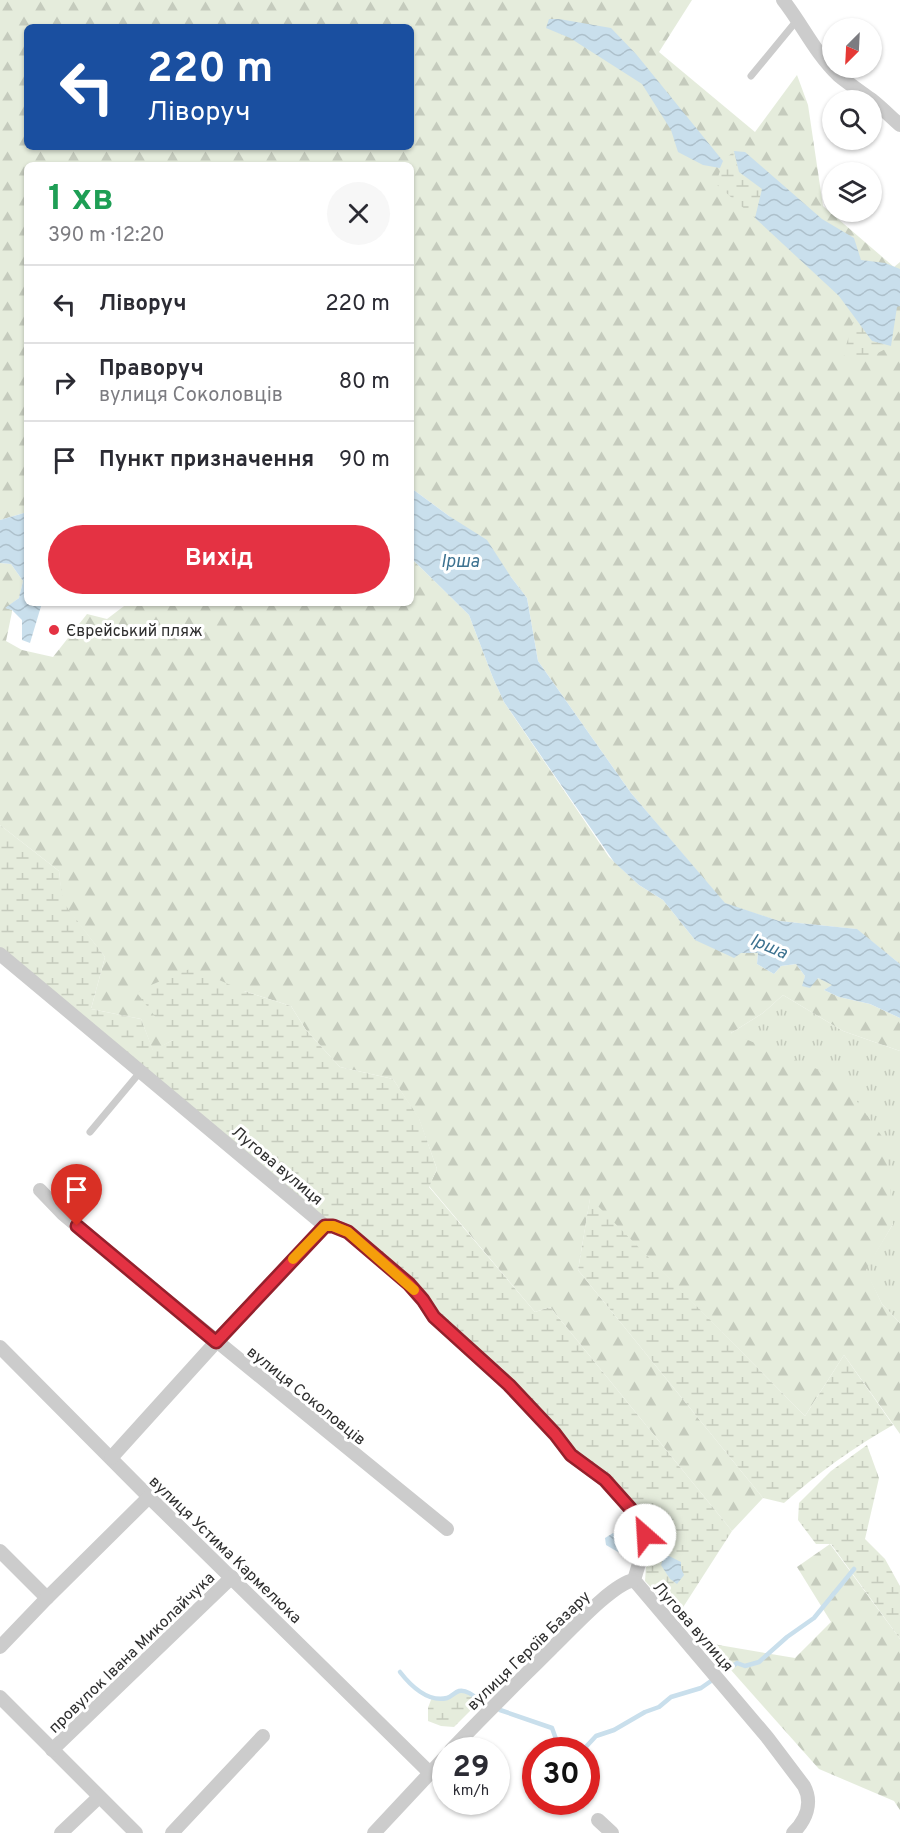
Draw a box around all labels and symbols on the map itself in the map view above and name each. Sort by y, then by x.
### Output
north arrow [822,18,882,78]
water label: Ірша [441,551,480,574]
place label: Єврейський пляж [66,622,203,642]
marker: Єврейський пляж [47,623,61,637]
water label: Ірша [746,929,791,966]
street label: Лугова вулиця [227,1123,326,1211]
pin [51,1164,102,1226]
street label: вулиця Соколовців [242,1342,369,1451]
street label: вулиця Устима Кармелюка [144,1472,305,1629]
position arrow [613,1503,677,1567]
street label: провулок Івана Миколайчука [45,1569,220,1738]
street label: Лугова вулиця [648,1578,737,1677]
street label: вулиця Героїв Базару [464,1587,595,1716]
speed limit sign: 30 [522,1737,600,1815]

